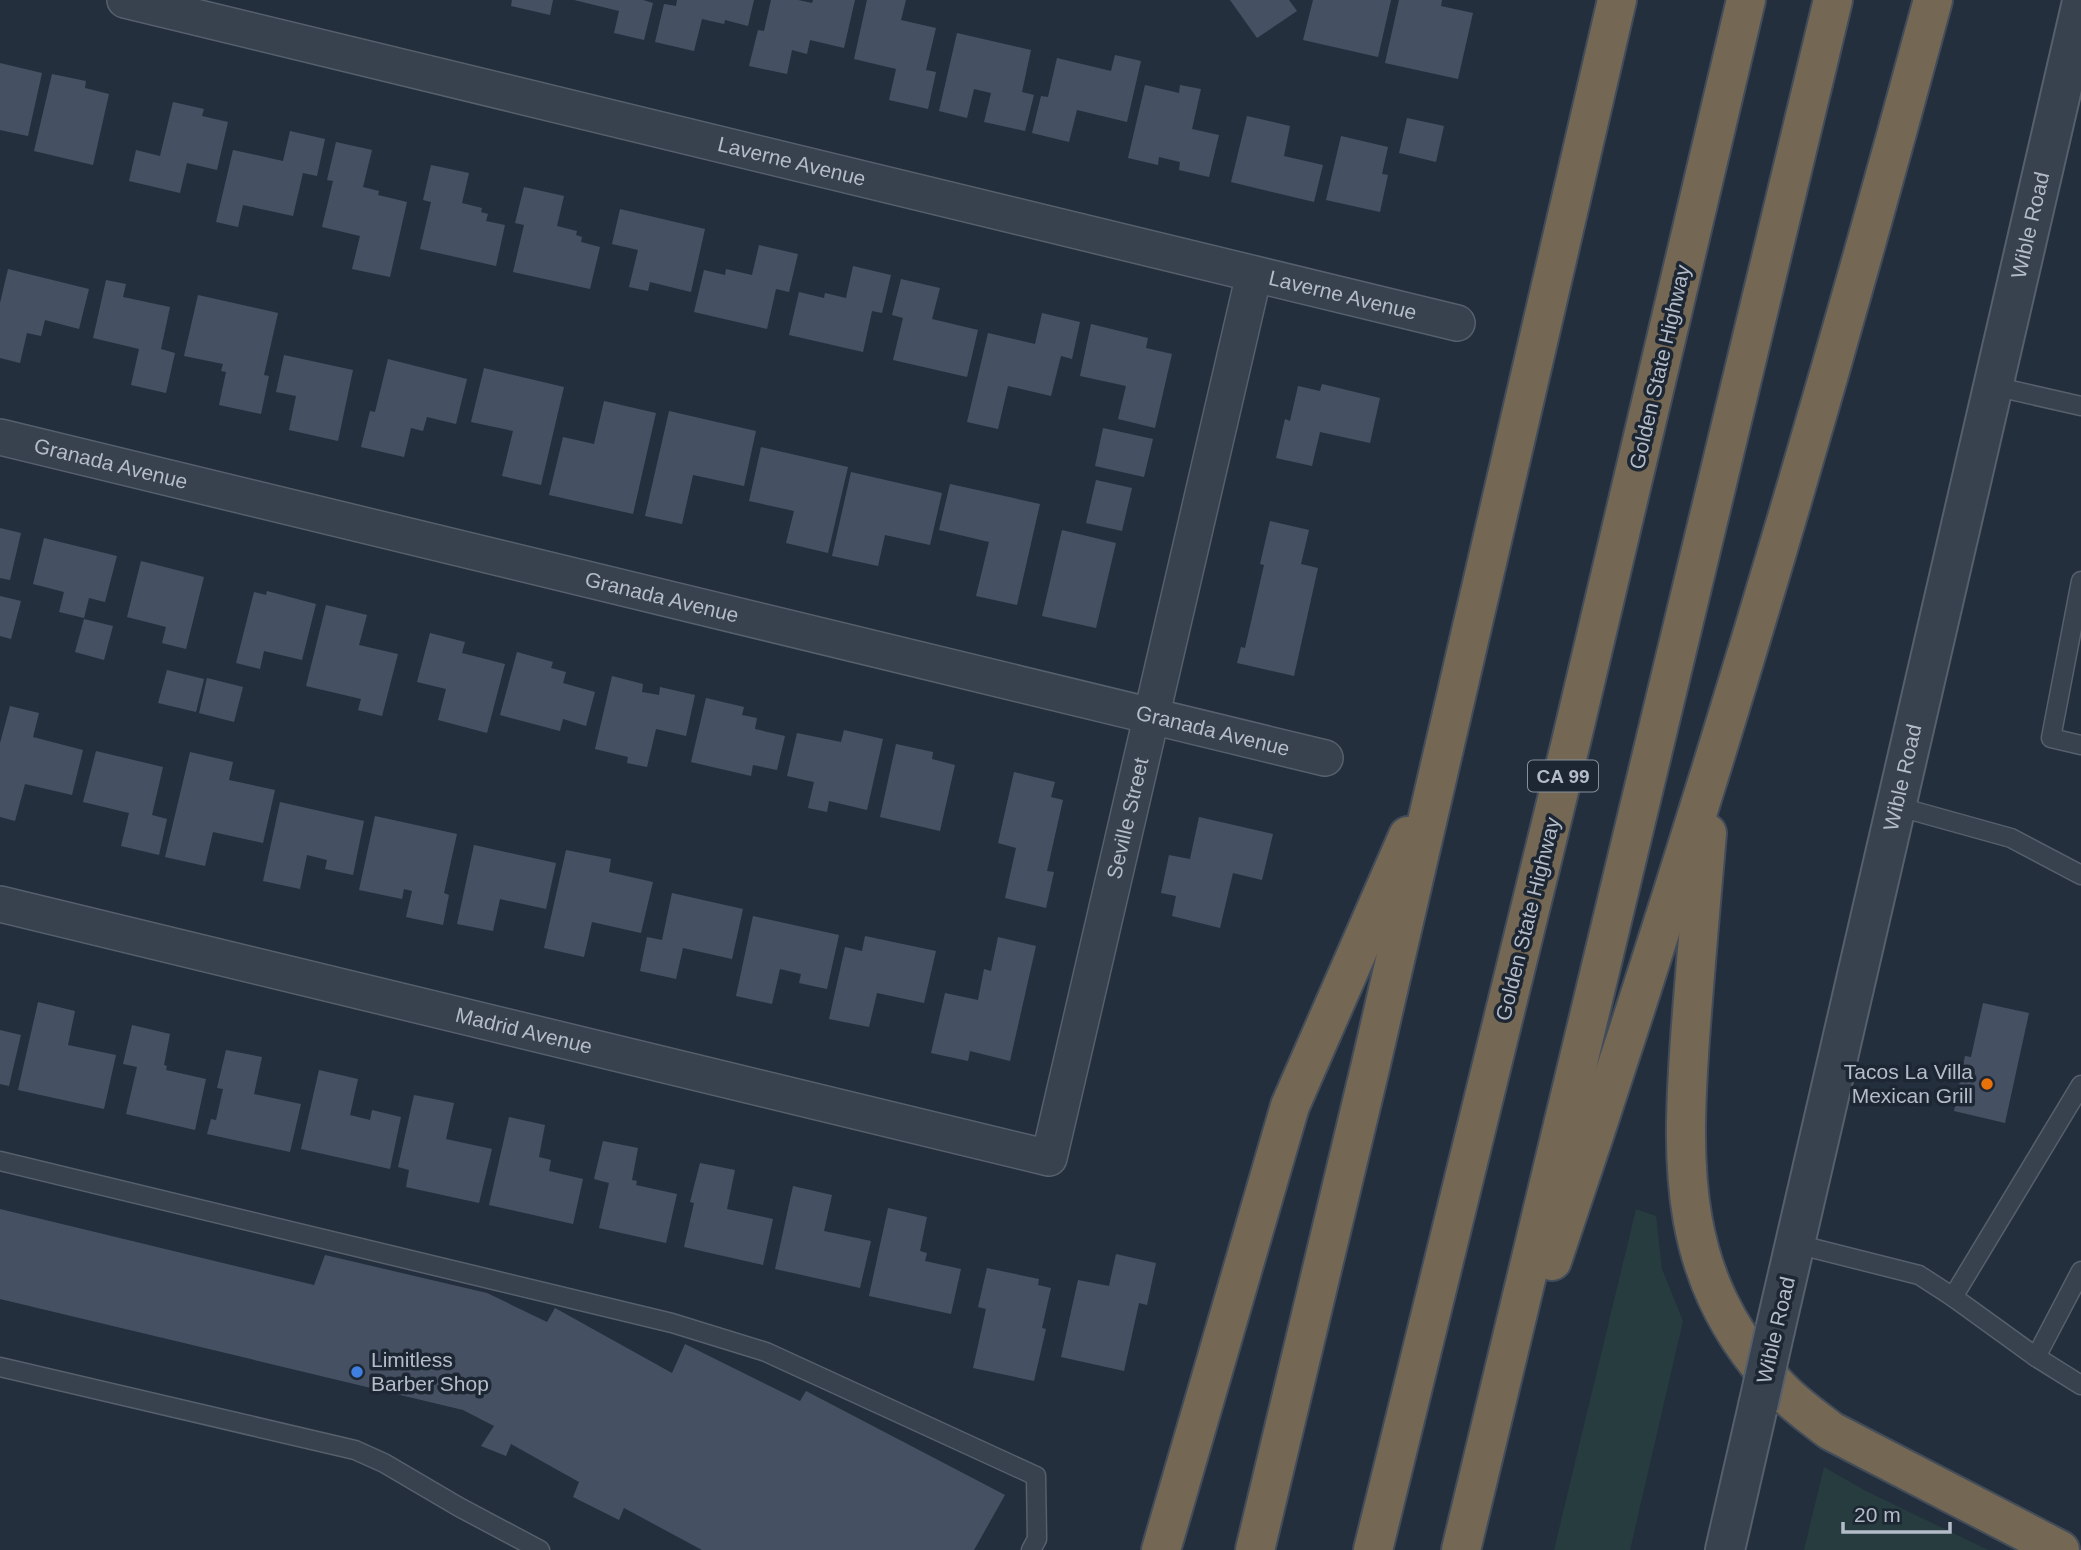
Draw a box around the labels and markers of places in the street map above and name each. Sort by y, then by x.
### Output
place label: Tacos La Villa Mexican Grill [1844,1060,1973,1107]
marker: Tacos La Villa Mexican Grill [1979,1076,1995,1092]
place label: Limitless Barber Shop [371,1348,489,1395]
marker: Limitless Barber Shop [349,1364,365,1380]

